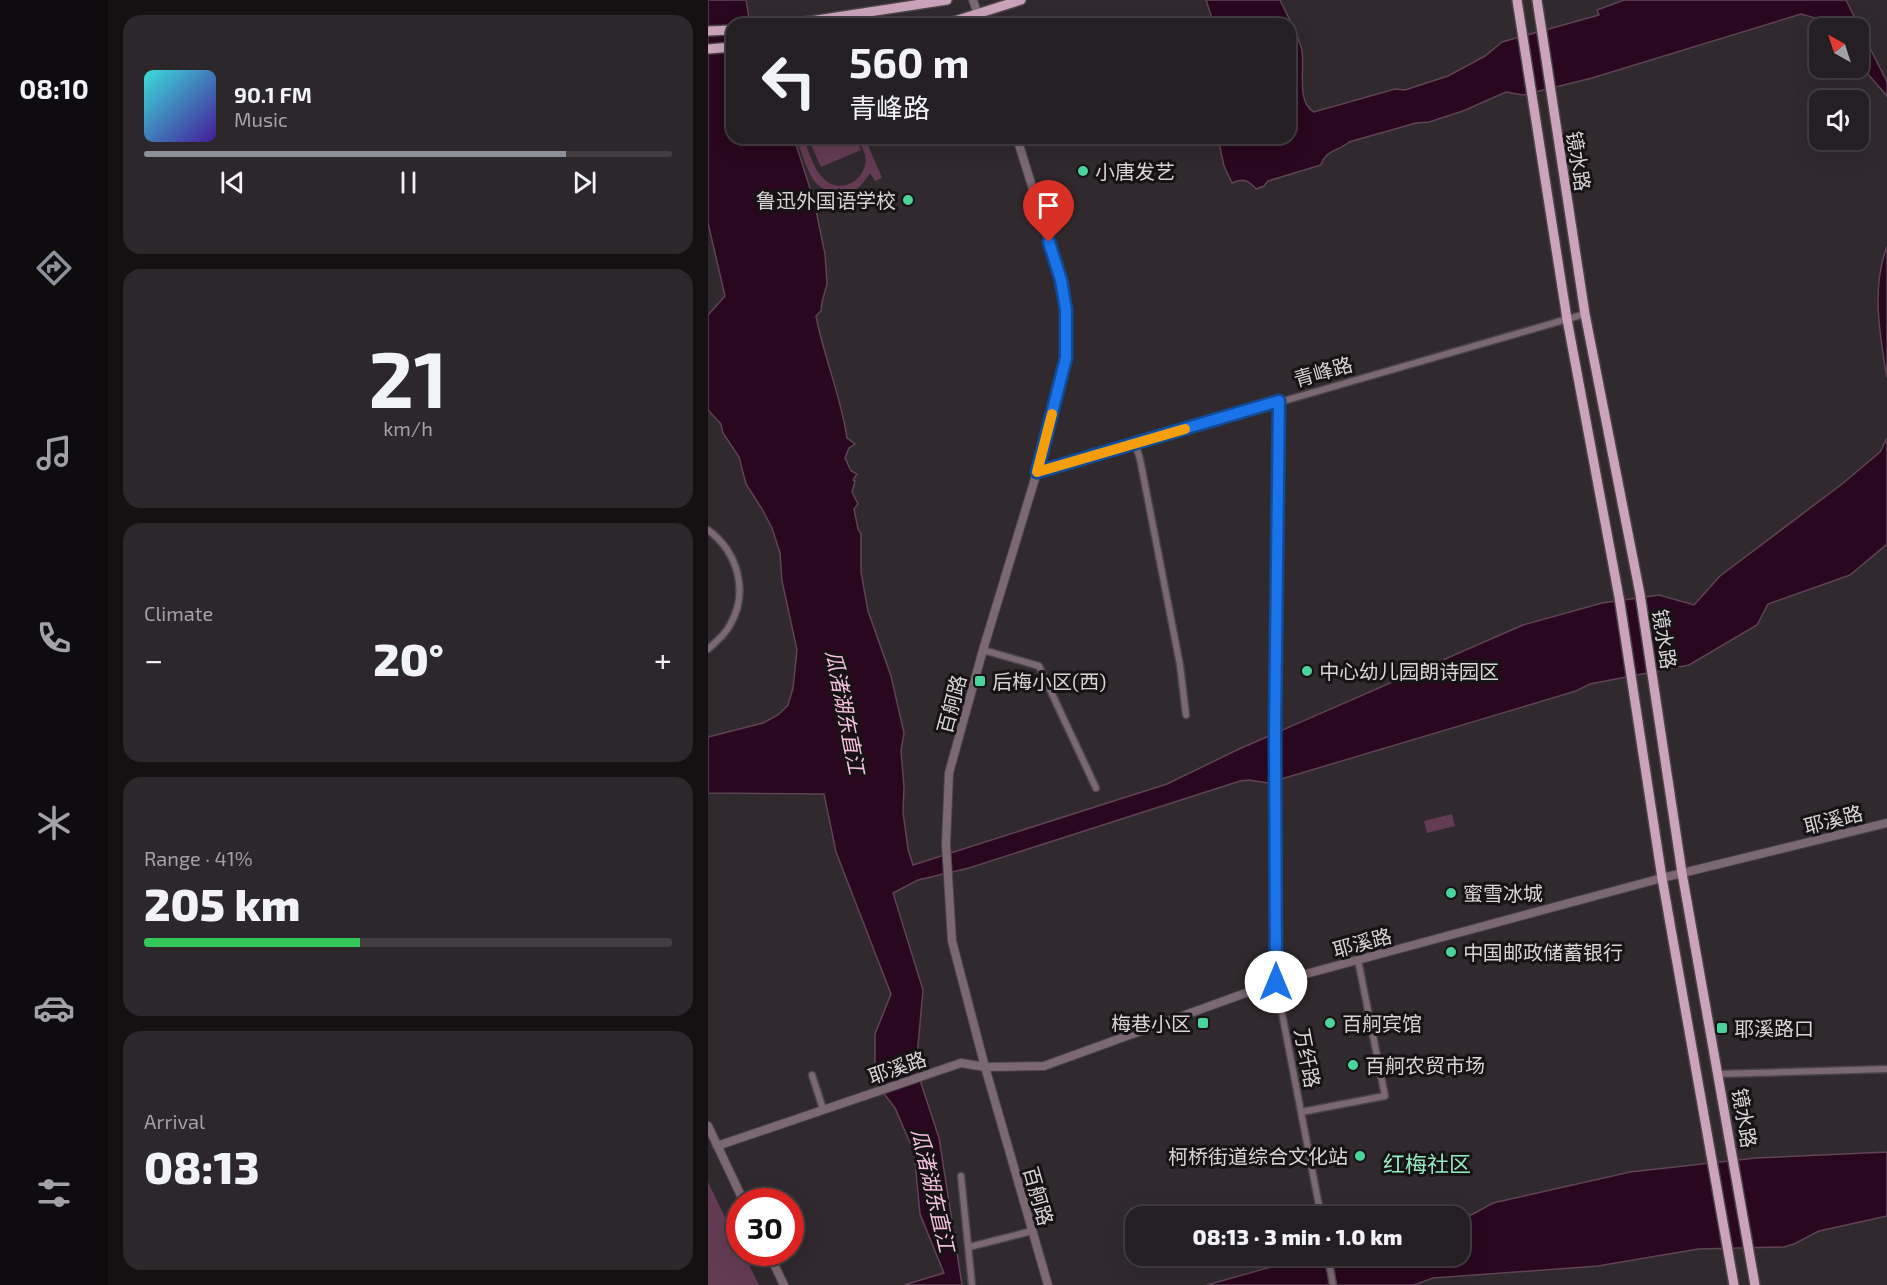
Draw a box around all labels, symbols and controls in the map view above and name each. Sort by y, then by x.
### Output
north arrow [1809,18,1869,78]
map controls [1809,18,1869,150]
text: 560 m [849,36,970,86]
icon: left [750,42,828,120]
text: 08:10 [19,72,89,104]
text: 90.1 FM [234,81,312,107]
button: sound [1809,90,1869,150]
text: 青峰路 [849,91,930,123]
text: Music [234,107,288,131]
street label: 镜水路 [1562,129,1596,193]
place label: 小唐发艺 [1095,159,1175,183]
marker: 小唐发艺 [1076,164,1090,178]
icon: previous [216,166,249,199]
icon: pause [392,166,425,199]
icon: next [568,166,601,199]
pin [1023,180,1074,242]
place label: 鲁迅外国语学校 [756,188,896,212]
icon: arrive [1032,189,1065,222]
marker: 鲁迅外国语学校 [901,193,915,207]
icon: directions [33,247,75,289]
text: 21 [368,330,448,424]
street label: 青峰路 [1291,351,1355,391]
text: km/h [383,416,433,440]
icon: music [33,432,75,474]
text: Climate [144,601,213,625]
street label: 镜水路 [1648,607,1682,671]
icon: phone [33,617,75,659]
text: 20° [373,631,444,685]
text: − [144,639,163,679]
text: + [654,639,672,679]
water label: 瓜渚湖东直江 [822,648,871,778]
place label: 中心幼儿园朗诗园区 [1319,659,1499,683]
marker: 中心幼儿园朗诗园区 [1300,664,1314,678]
place label: 后梅小区(西) [992,669,1106,693]
street label: 百舸路 [932,672,970,736]
marker: 后梅小区(西) [973,674,987,688]
street label: 耶溪路 [1801,800,1865,838]
icon: climate [33,802,75,844]
text: Range · 41% [144,846,253,870]
text: 205 km [144,876,301,930]
place label: 蜜雪冰城 [1463,881,1543,905]
marker: 蜜雪冰城 [1444,886,1458,900]
street label: 耶溪路 [1330,923,1394,961]
place label: 中国邮政储蓄银行 [1463,940,1623,964]
marker: 中国邮政储蓄银行 [1444,945,1458,959]
position arrow [1244,950,1308,1014]
icon: car [33,987,75,1029]
place label: 梅巷小区 [1111,1011,1191,1035]
place label: 百舸宾馆 [1342,1011,1422,1035]
marker: 梅巷小区 [1196,1016,1210,1030]
marker: 百舸宾馆 [1323,1016,1337,1030]
place label: 耶溪路口 [1734,1016,1814,1040]
marker: 耶溪路口 [1715,1021,1729,1035]
street label: 万纤路 [1290,1026,1326,1090]
street label: 耶溪路 [865,1046,929,1088]
place label: 百舸农贸市场 [1365,1053,1485,1077]
marker: 百舸农贸市场 [1346,1058,1360,1072]
street label: 镜水路 [1728,1086,1762,1150]
text: Arrival [144,1109,205,1133]
water label: 瓜渚湖东直江 [908,1126,961,1256]
text: 08:13 [144,1139,260,1193]
place label: 柯桥街道综合文化站 [1168,1144,1348,1168]
marker: 柯桥街道综合文化站 [1353,1149,1367,1163]
district label: 红梅社区 [1383,1150,1471,1176]
street label: 百舸路 [1019,1164,1059,1228]
icon: filters [33,1172,75,1214]
speed limit sign: 30 [726,1188,804,1266]
text: 08:13 · 3 min · 1.0 km [1193,1223,1402,1249]

